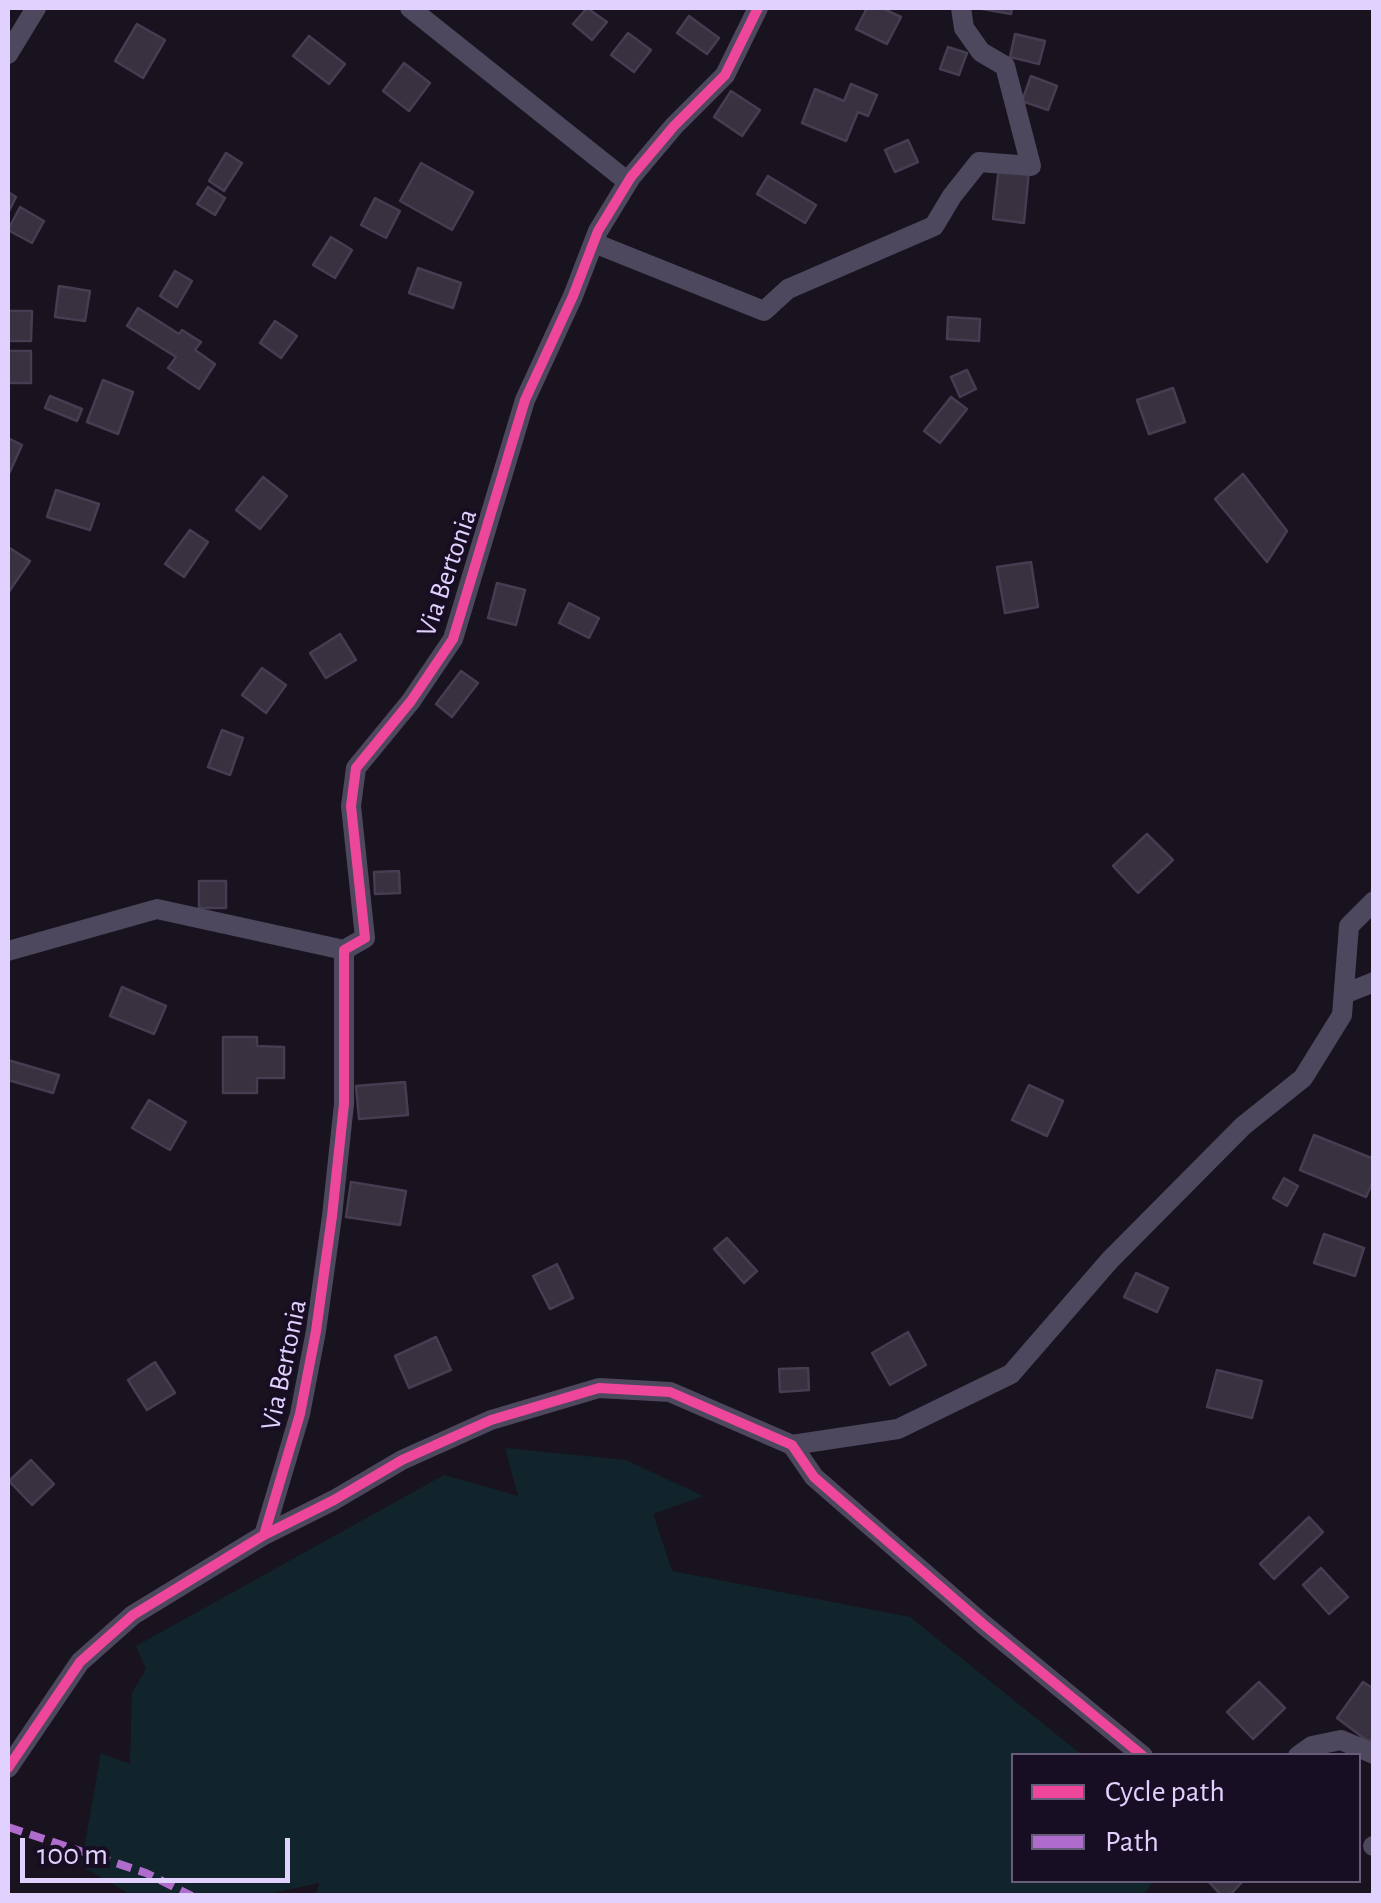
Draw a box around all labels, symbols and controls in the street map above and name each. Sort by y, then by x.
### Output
street label: Via Bertonia [409,505,485,641]
street label: Via Bertonia [254,1296,314,1434]
legend [1011,1753,1361,1883]
text: Cycle path [1105,1777,1225,1807]
scale bar [25,1818,295,1880]
text: Path [1105,1827,1159,1857]
text: 100 m [37,1840,108,1870]

